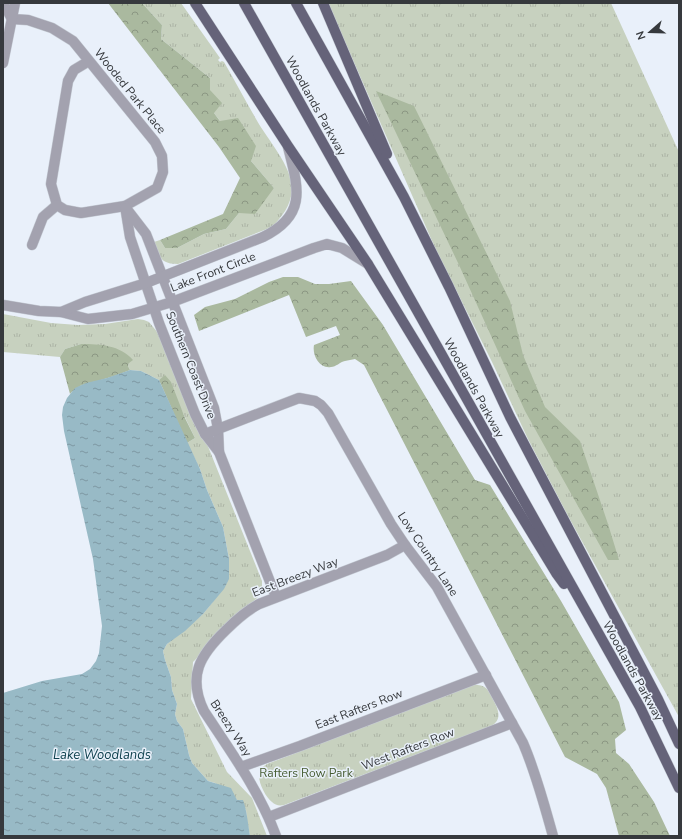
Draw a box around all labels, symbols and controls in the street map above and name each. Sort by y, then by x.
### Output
north arrow [630,12,670,52]
text: N [633,29,650,42]
street label: Wooded Park Place [91,45,169,137]
street label: Woodlands Parkway [282,53,350,159]
street label: Lake Front Circle [168,248,258,296]
street label: Southern Coast Drive [162,309,220,421]
street label: Woodlands Parkway [440,335,508,441]
street label: Low Country Lane [394,509,462,599]
street label: East Breezy Way [250,553,341,601]
street label: Woodlands Parkway [599,618,667,724]
street label: East Rafters Row [313,685,405,733]
street label: Breezy Way [207,696,256,760]
street label: West Rafters Row [359,724,457,774]
water label: Lake Woodlands [53,746,151,764]
park label: Rafters Row Park [259,765,354,781]

